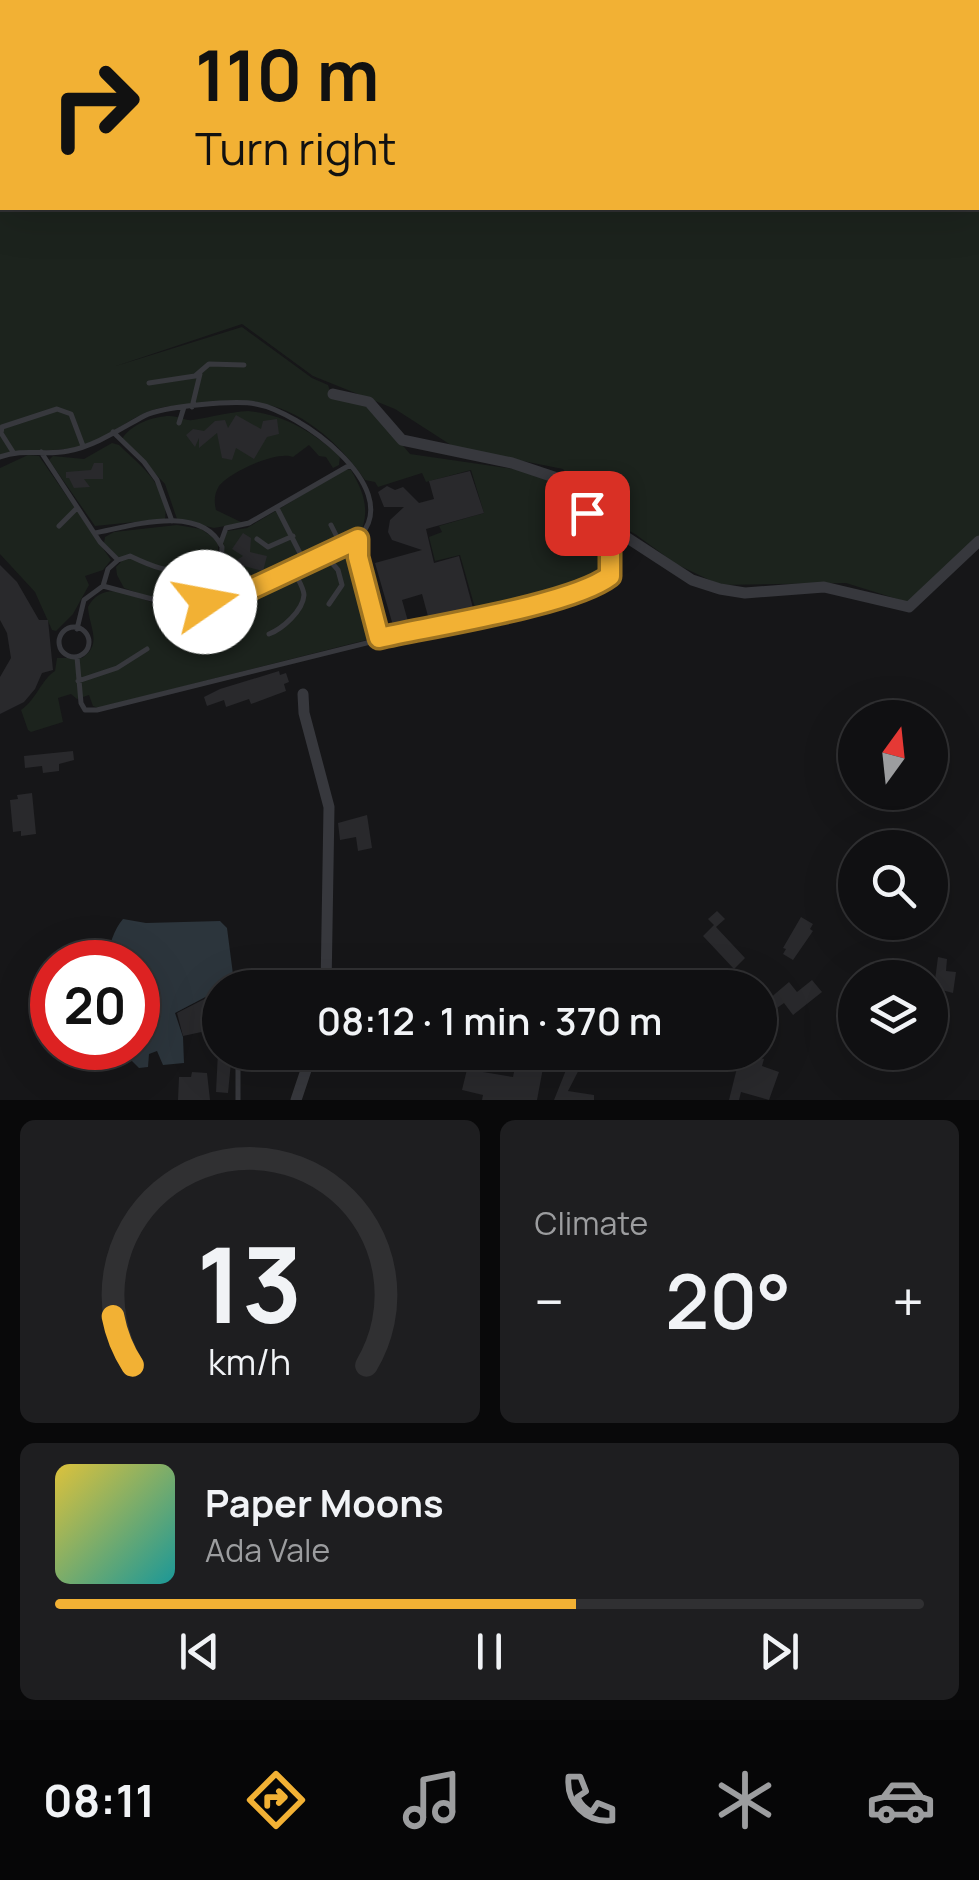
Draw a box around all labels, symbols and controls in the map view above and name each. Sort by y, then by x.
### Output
text: 110 m [195,26,379,122]
icon: right [30,40,160,170]
text: Turn right [195,117,396,179]
pin [545,471,630,556]
icon: arrive [560,486,615,541]
position arrow [153,550,257,654]
north arrow [838,700,948,810]
map controls [838,700,948,1070]
button: search [838,830,948,940]
speed limit sign: 20 [30,940,160,1070]
button: layers [838,960,948,1070]
text: 08:12 · 1 min · 370 m [317,994,662,1046]
text: Climate [535,1201,648,1245]
text: 13 [197,1212,303,1354]
text: 20° [665,1249,791,1352]
text: − [535,1263,564,1339]
text: + [892,1263,924,1339]
text: km/h [208,1337,291,1386]
text: Paper Moons [205,1476,444,1528]
text: Ada Vale [205,1528,330,1572]
icon: previous [172,1624,227,1679]
icon: pause [462,1624,517,1679]
icon: next [752,1624,807,1679]
icon: directions [241,1765,311,1835]
icon: music [397,1765,467,1835]
icon: phone [554,1765,624,1835]
icon: climate [710,1765,780,1835]
icon: car [866,1765,936,1835]
text: 08:11 [43,1769,155,1831]

